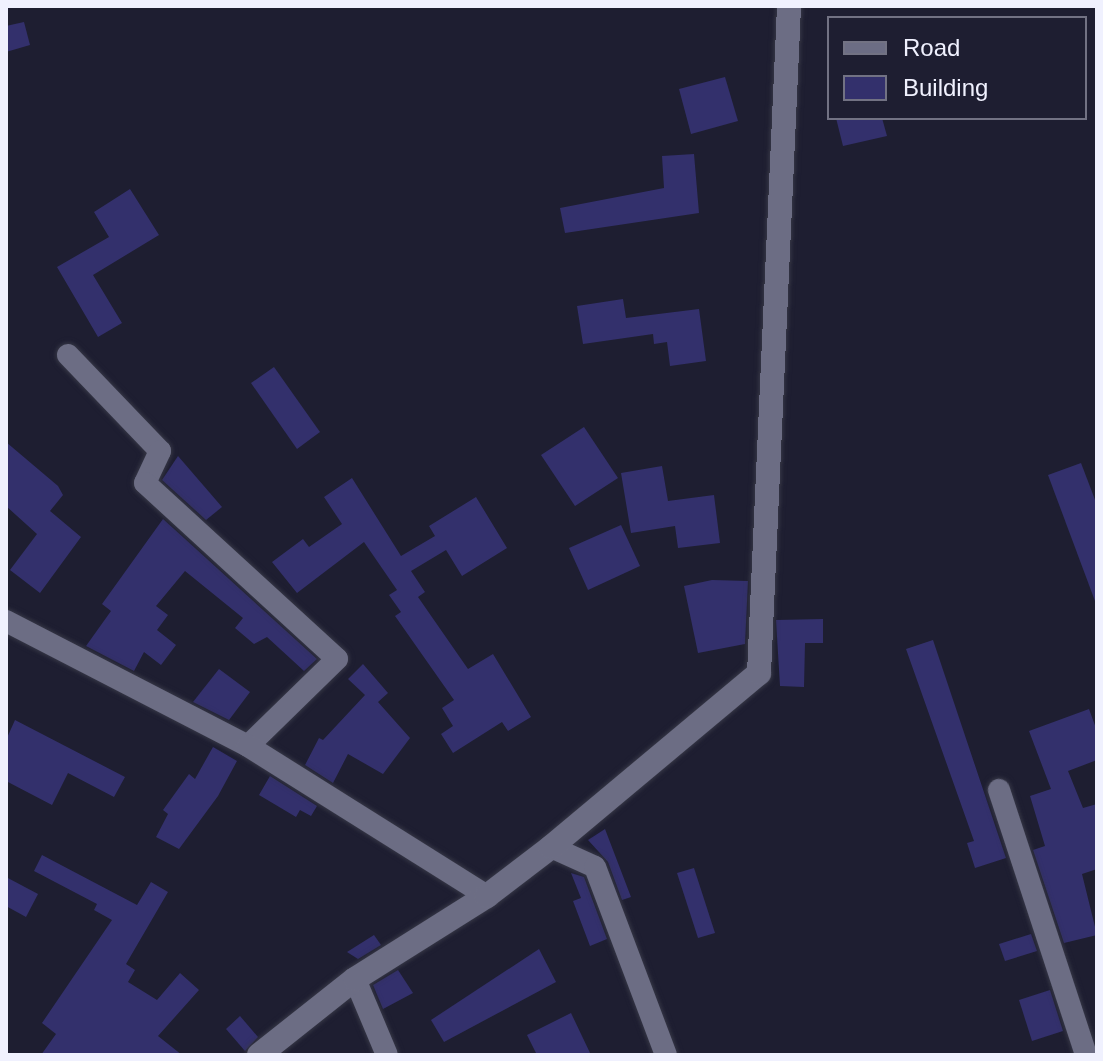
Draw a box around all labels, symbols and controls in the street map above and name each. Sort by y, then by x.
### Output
legend [827,16,1087,120]
text: Road [903,34,960,61]
text: Building [903,74,988,101]

